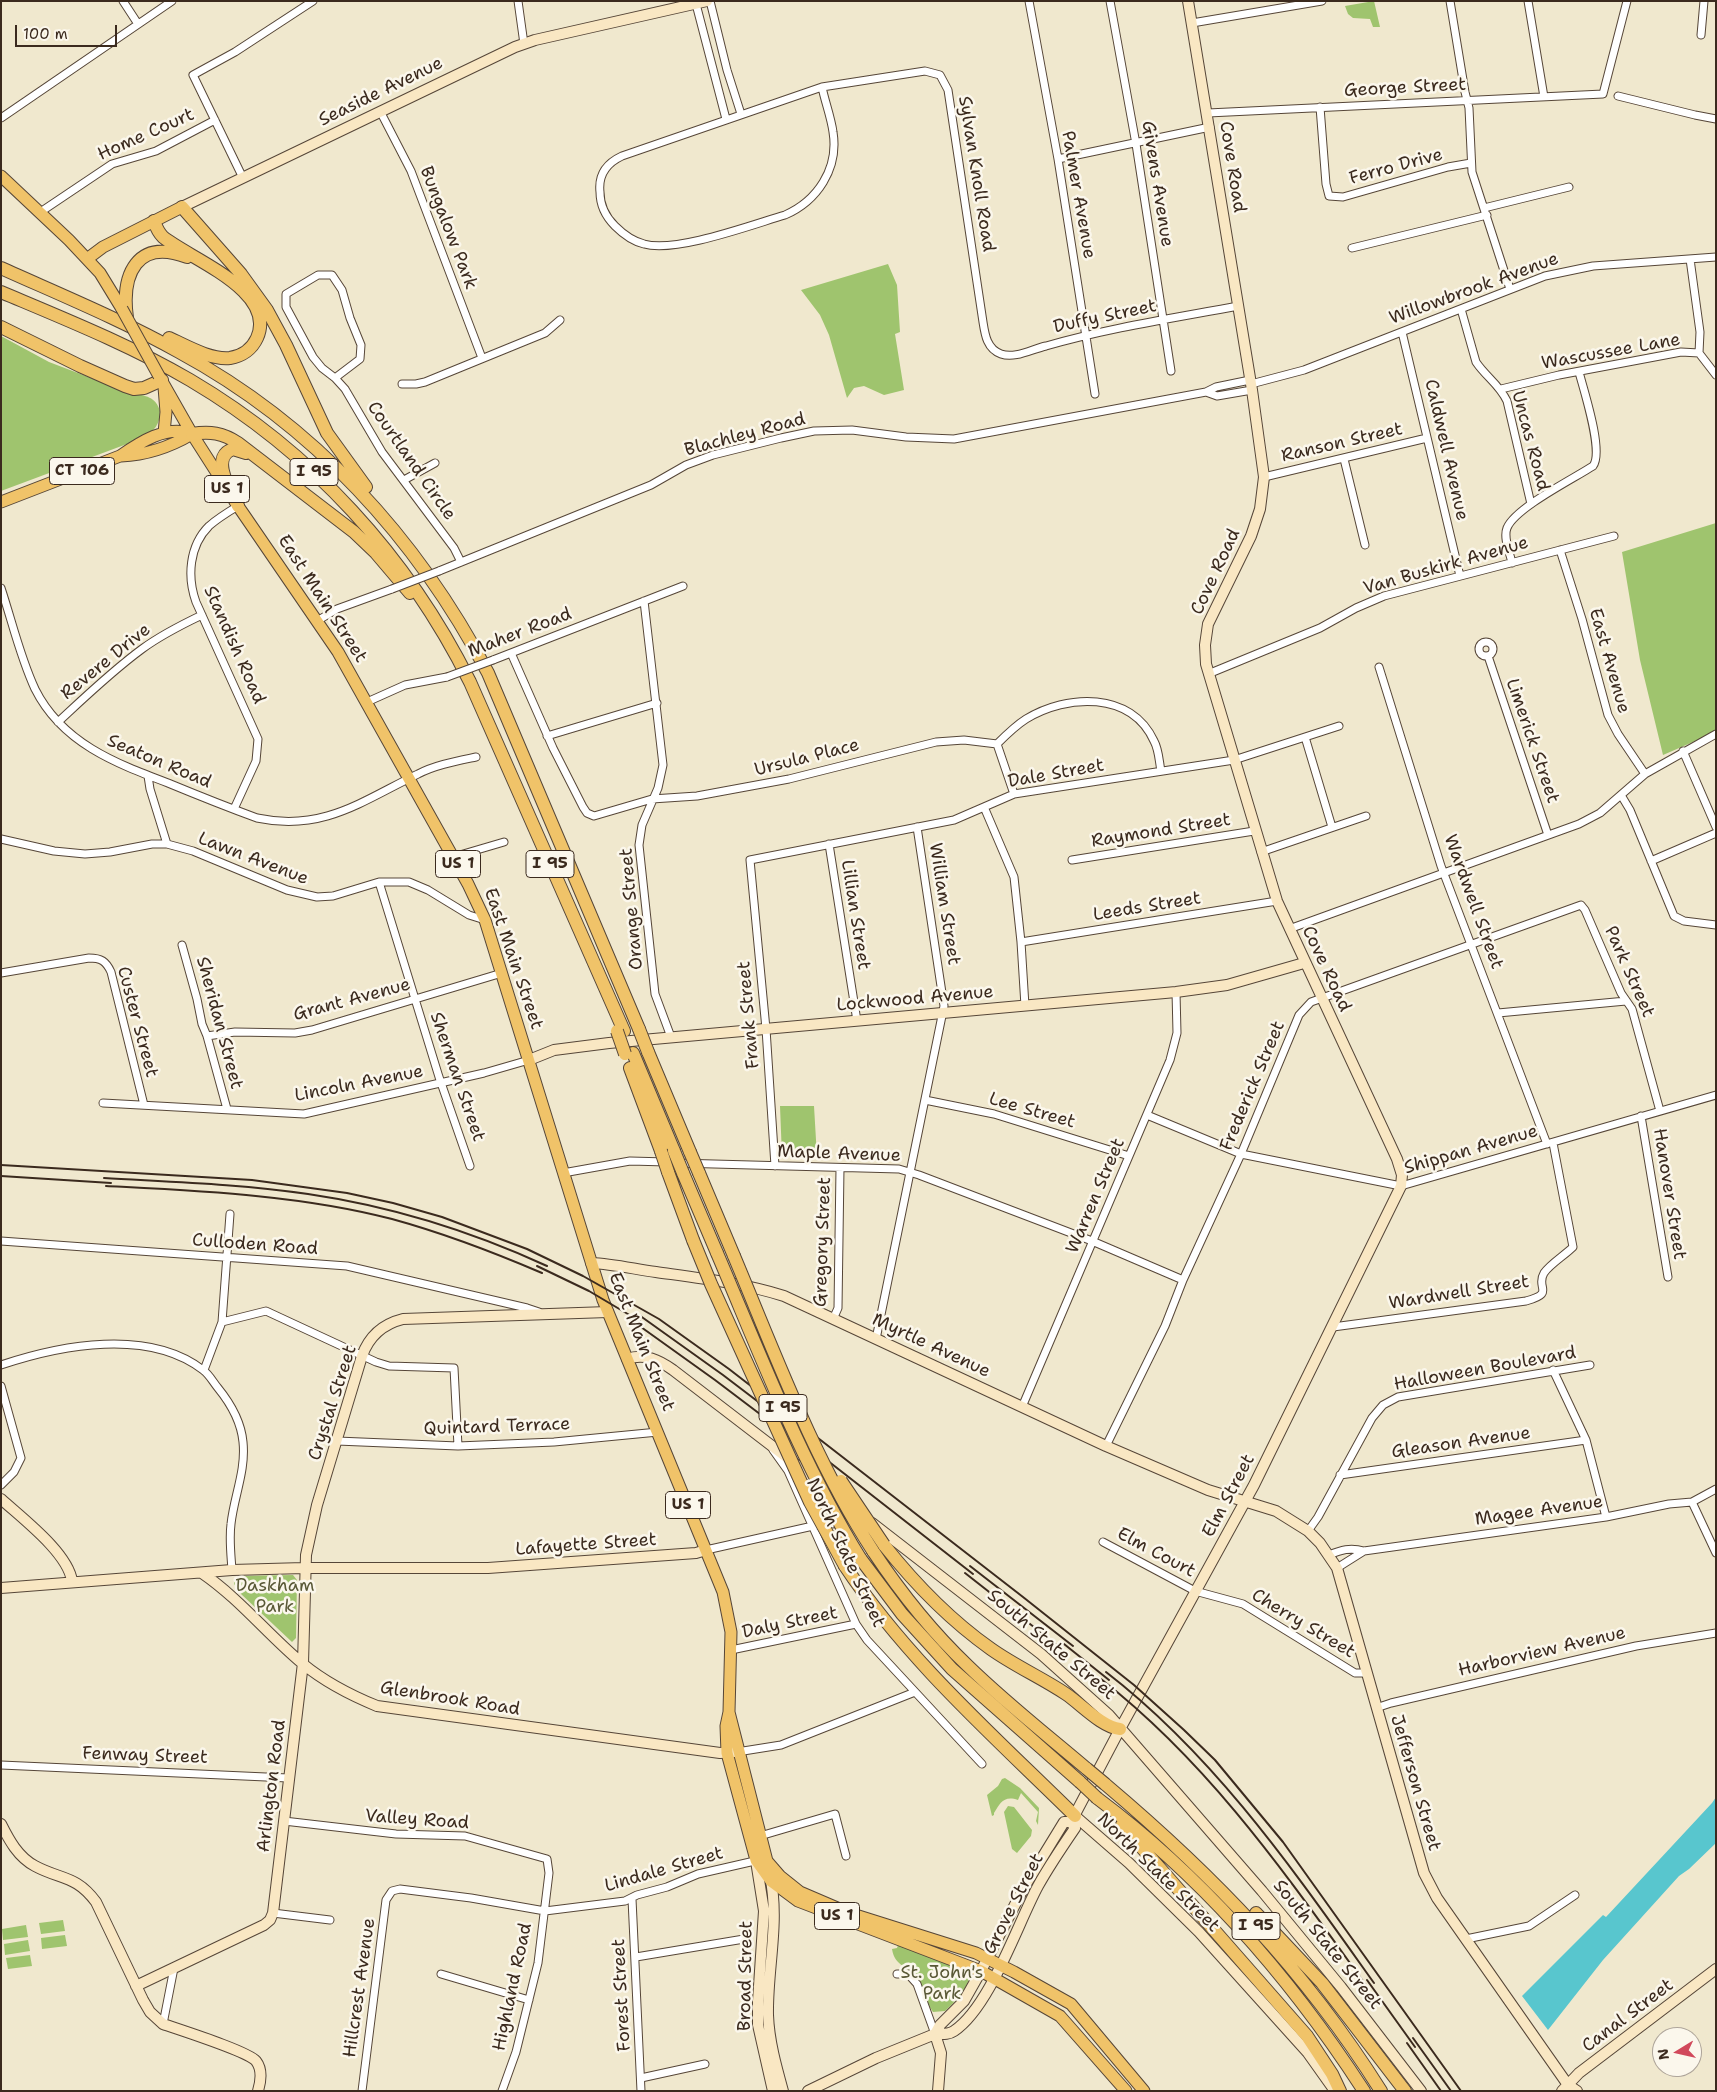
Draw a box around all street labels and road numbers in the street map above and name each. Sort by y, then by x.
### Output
street label: Seaside Avenue [315,53,447,131]
street label: George Street [1343,74,1467,102]
street label: Sylvan Knoll Road [953,94,999,254]
street label: Home Court [94,104,198,166]
street label: Givens Avenue [1136,119,1178,249]
street label: Cove Road [1214,120,1250,214]
street label: Palmer Avenue [1056,129,1100,261]
street label: Ferro Drive [1347,144,1445,190]
street label: Bungalow Park [415,163,481,293]
street label: Willowbrook Avenue [1386,248,1562,330]
street label: Duffy Street [1051,296,1159,338]
street label: Wascussee Lane [1540,329,1682,375]
street label: Caldwell Avenue [1419,377,1473,523]
street label: Uncas Road [1506,388,1554,494]
street label: Courtland Circle [362,398,460,524]
street label: Blachley Road [682,408,808,462]
street label: Ranson Street [1279,419,1405,467]
road number: CT 106 [49,458,114,484]
road number: I 95 [290,458,338,486]
road number: US 1 [204,476,250,502]
street label: Cove Road [1187,526,1245,618]
street label: East Main Street [273,531,371,667]
street label: Van Buskirk Avenue [1361,532,1531,600]
street label: Standish Road [198,583,270,707]
street label: Maher Road [465,603,575,663]
street label: East Avenue [1584,606,1634,716]
street label: Revere Drive [57,619,155,705]
street label: Limerick Street [1501,676,1563,806]
street label: Seaton Road [104,730,214,794]
street label: Ursula Place [752,735,862,781]
street label: Dale Street [1006,755,1106,793]
street label: Raymond Street [1090,809,1232,853]
street label: Lawn Avenue [195,828,311,890]
street label: Wardwell Street [1439,832,1507,972]
street label: William Street [924,841,964,967]
street label: Orange Street [616,847,648,971]
road number: US 1 [436,851,480,878]
road number: I 95 [526,851,574,878]
street label: Lillian Street [836,858,874,972]
street label: East Main Street [479,886,547,1032]
street label: Leeds Street [1092,888,1202,926]
street label: Cove Road [1297,923,1355,1015]
street label: Park Street [1599,923,1659,1021]
street label: Sheridan Street [191,954,247,1092]
street label: Frank Street [734,960,764,1070]
street label: Custer Street [112,964,162,1080]
street label: Grant Avenue [291,974,413,1026]
street label: Lockwood Avenue [836,981,994,1017]
street label: Sherman Street [425,1009,489,1145]
street label: Frederick Street [1216,1018,1290,1154]
street label: Lincoln Avenue [293,1061,425,1107]
street label: Lee Street [986,1088,1078,1134]
street label: Shippan Avenue [1402,1121,1540,1179]
street label: Hanover Street [1648,1127,1690,1261]
street label: Warren Street [1062,1135,1130,1257]
street label: Maple Avenue [777,1141,901,1167]
street label: Gregory Street [810,1177,836,1307]
street label: Culloden Road [191,1230,319,1260]
street label: East Main Street [603,1269,679,1415]
street label: Wardwell Street [1387,1271,1531,1315]
street label: Myrtle Avenue [869,1309,993,1383]
street label: Halloween Boulevard [1392,1342,1578,1396]
street label: Crystal Street [304,1343,362,1463]
road number: I 95 [759,1395,807,1422]
street label: Quintard Terrace [423,1414,571,1440]
street label: Gleason Avenue [1390,1423,1532,1463]
street label: Elm Street [1198,1451,1260,1541]
street label: North State Street [801,1475,889,1631]
street label: Magee Avenue [1474,1491,1604,1531]
road number: US 1 [666,1492,710,1518]
street label: Elm Court [1113,1523,1199,1583]
street label: Lafayette Street [515,1529,657,1561]
street label: South State Street [982,1585,1120,1705]
street label: Cherry Street [1247,1585,1359,1663]
street label: Daly Street [740,1602,840,1644]
street label: Harborview Avenue [1456,1622,1628,1682]
street label: Glenbrook Road [379,1677,521,1721]
street label: Jefferson Street [1385,1713,1445,1853]
street label: Arlington Road [253,1719,291,1853]
street label: Fenway Street [82,1743,208,1769]
street label: Valley Road [364,1806,470,1834]
street label: North State Street [1092,1809,1224,1937]
street label: Lindale Street [602,1843,726,1897]
street label: Grove Street [979,1850,1049,1958]
street label: South State Street [1268,1876,1386,2014]
road number: US 1 [814,1902,860,1930]
road number: I 95 [1232,1912,1280,1940]
street label: Hillcrest Avenue [340,1917,380,2059]
street label: Highland Road [489,1921,537,2053]
street label: Broad Street [734,1921,758,2031]
street label: Forest Street [608,1938,636,2052]
street label: Canal Street [1578,1975,1678,2057]

